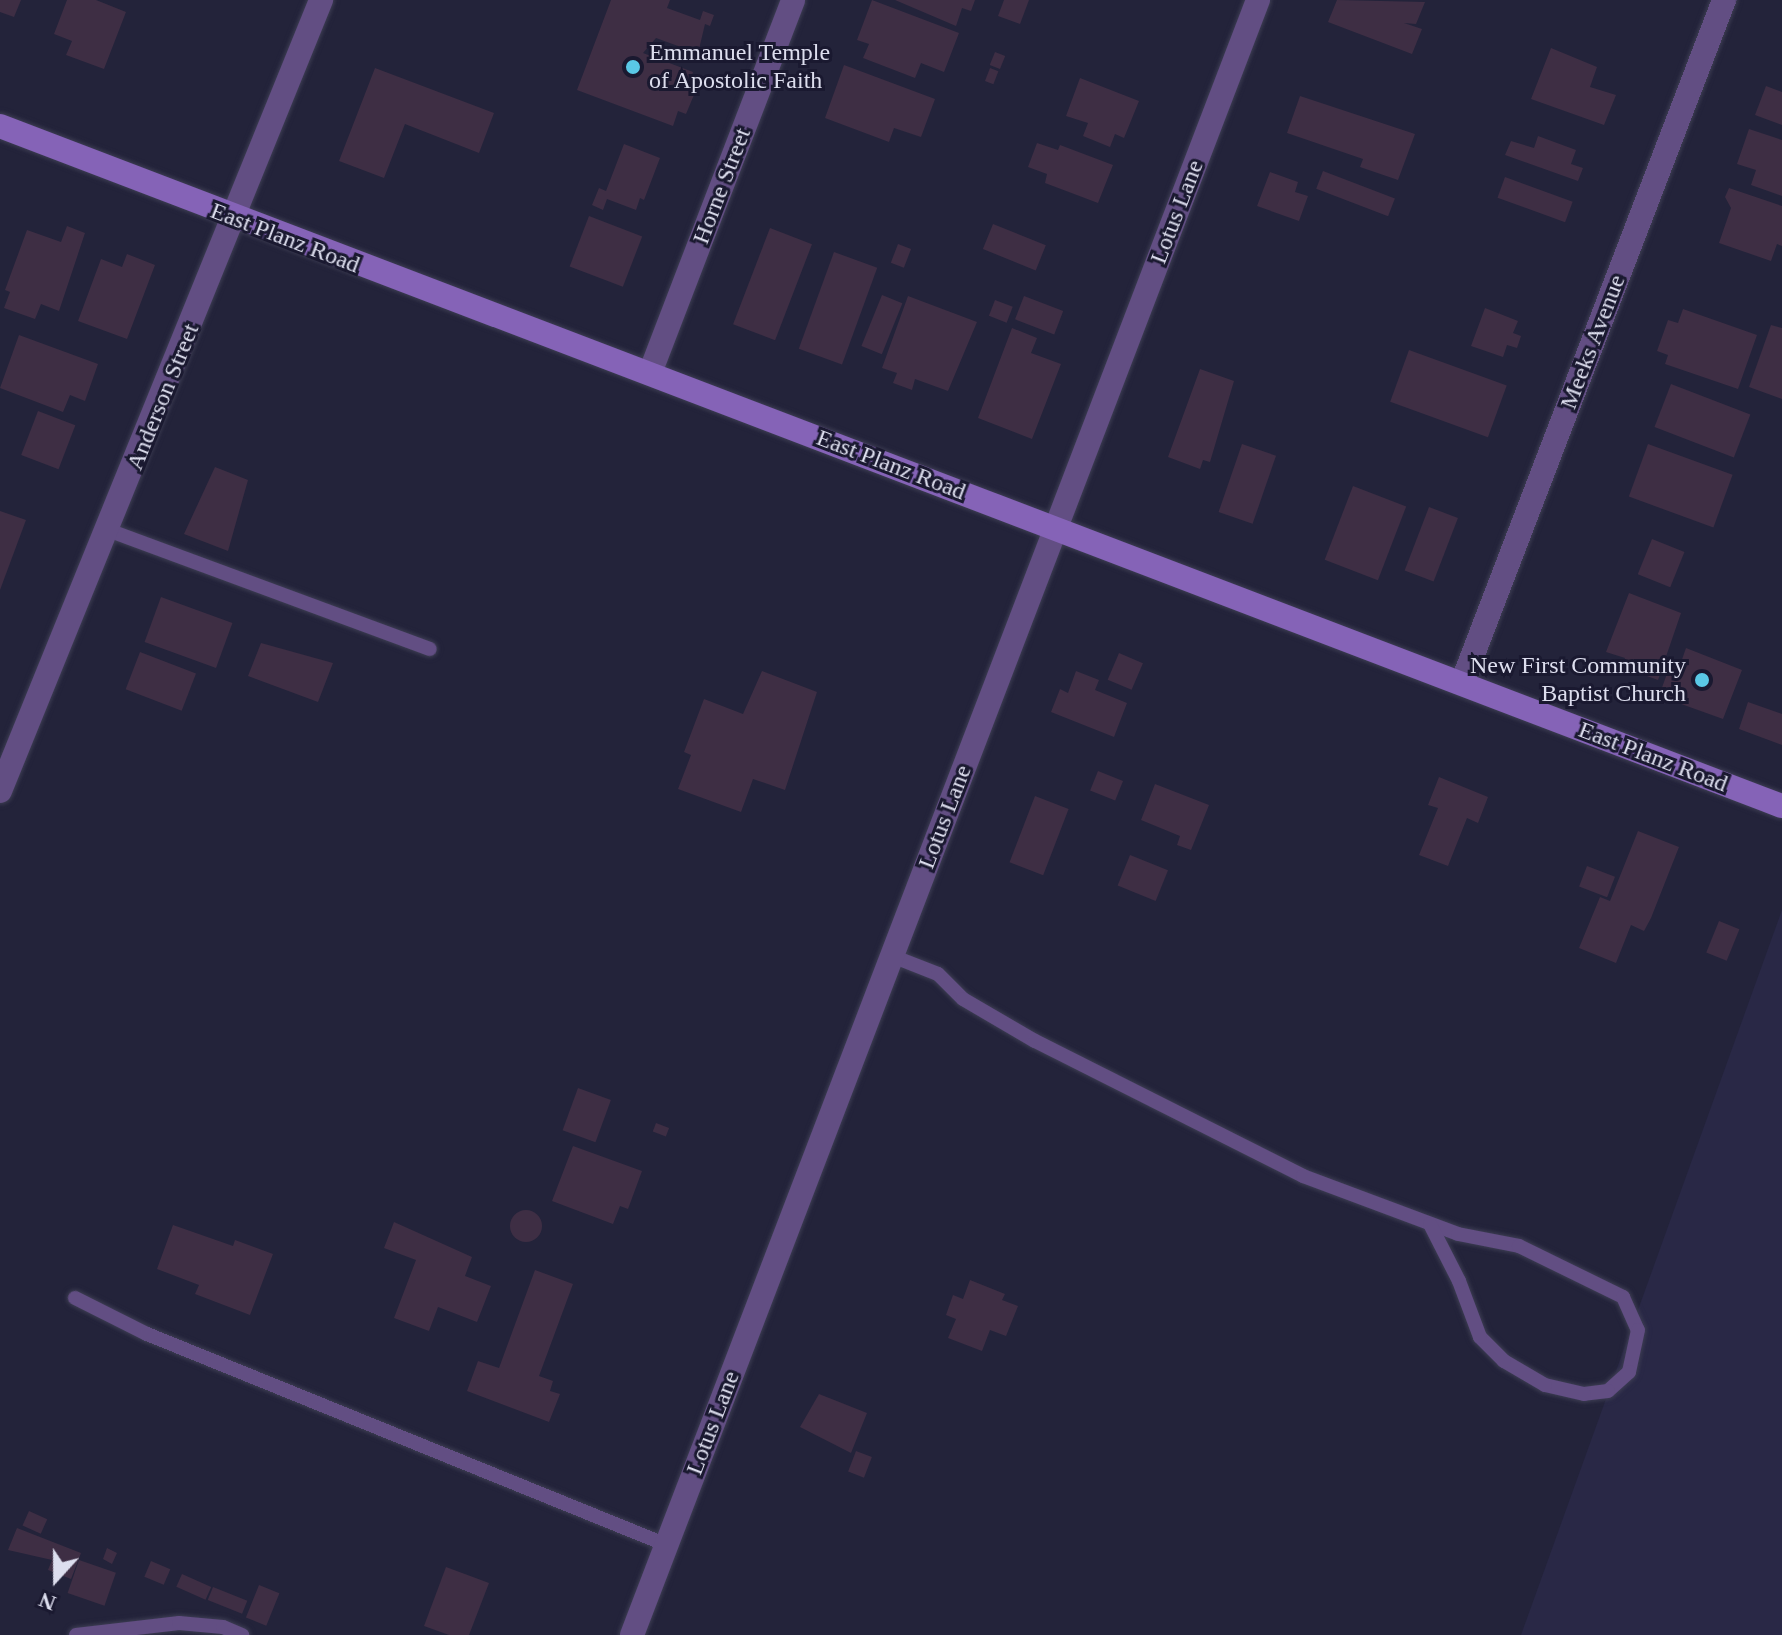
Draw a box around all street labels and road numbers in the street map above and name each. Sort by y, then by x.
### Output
street label: Horne Street [687,124,757,248]
street label: Lotus Lane [1144,156,1210,268]
street label: East Planz Road [206,196,364,280]
street label: Meeks Avenue [1554,270,1632,414]
street label: Anderson Street [121,320,205,474]
street label: East Planz Road [812,423,970,507]
street label: East Planz Road [1574,715,1732,799]
street label: Lotus Lane [912,761,978,873]
street label: Lotus Lane [680,1367,746,1479]

